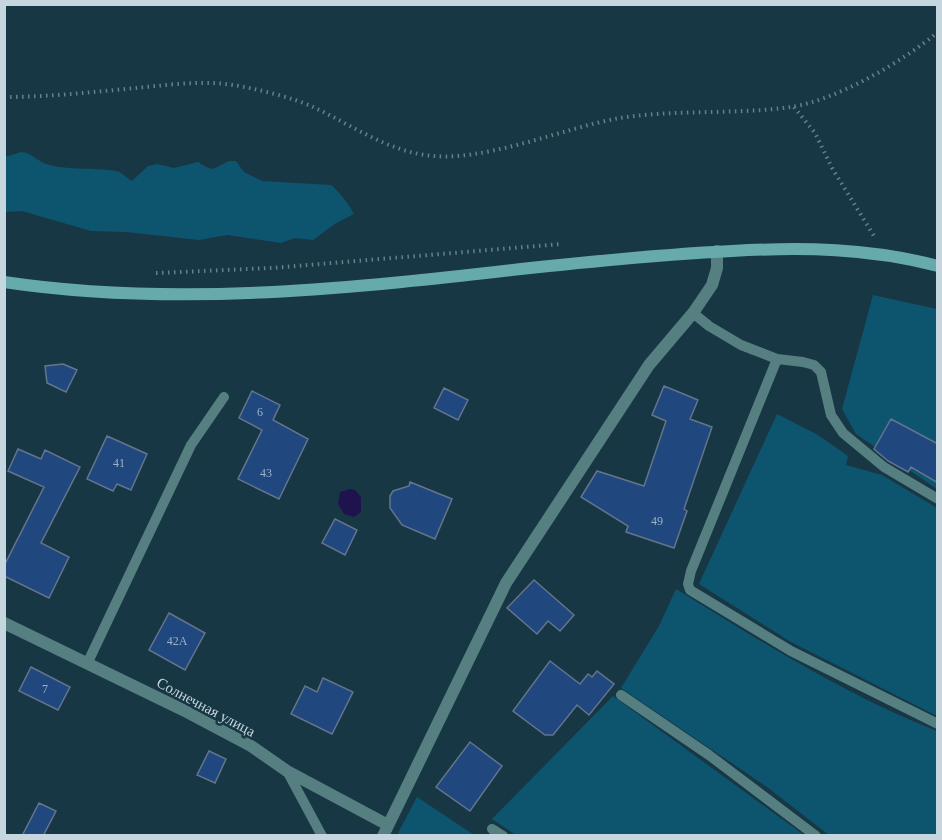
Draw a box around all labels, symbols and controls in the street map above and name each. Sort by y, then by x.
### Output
house number: 6 [257,405,263,419]
house number: 41 [113,456,125,470]
house number: 43 [260,466,272,480]
house number: 49 [651,514,663,528]
house number: 42А [167,634,188,648]
street label: Солнечная улица [154,674,258,740]
house number: 7 [42,682,48,696]

